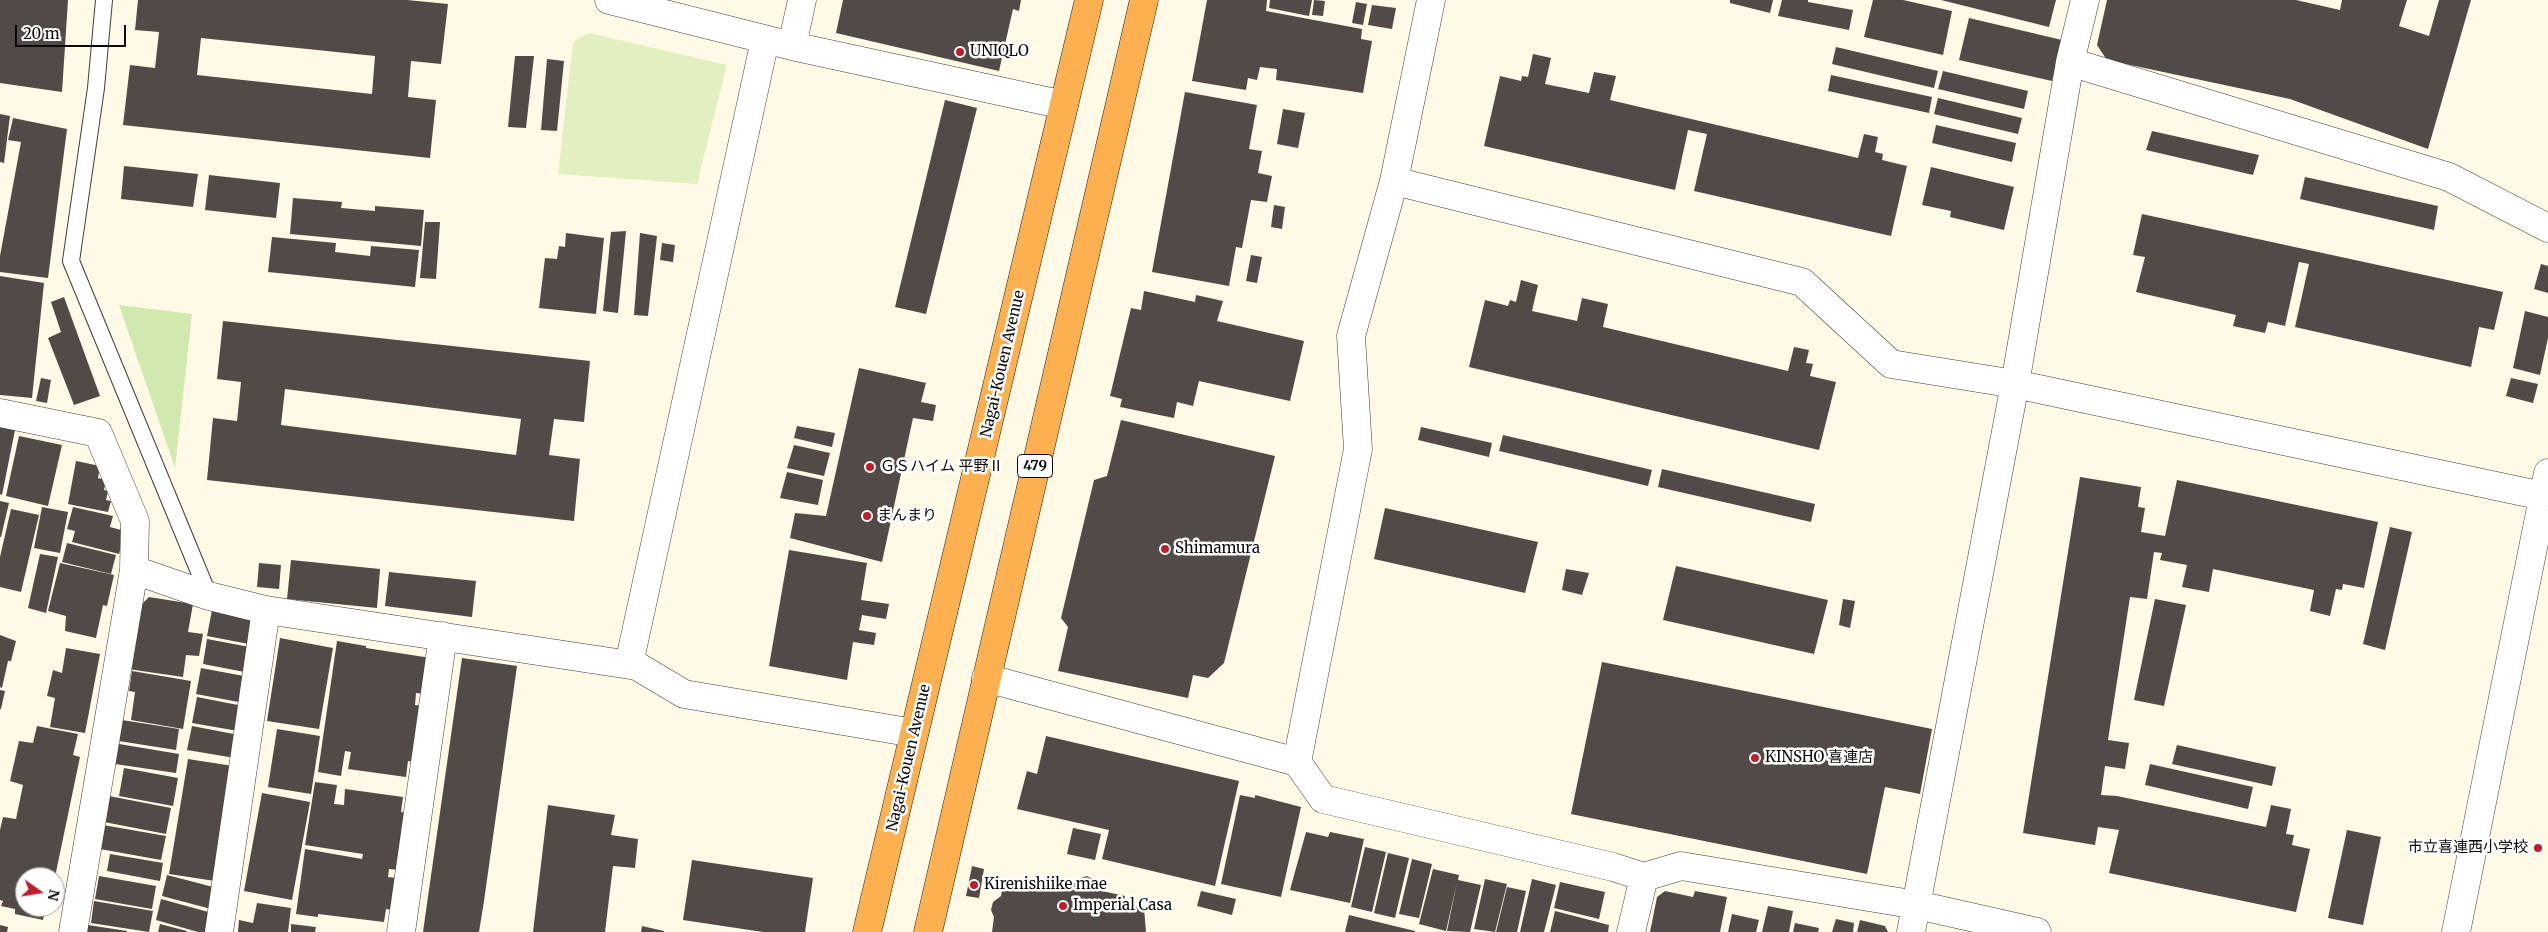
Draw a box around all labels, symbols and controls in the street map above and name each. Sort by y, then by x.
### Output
scale bar [18,15,129,47]
text: 20 m [23,24,60,43]
place label: UNIQLO [970,43,1029,61]
marker: UNIQLO [954,46,966,58]
street label: Nagai-Kouen Avenue [977,289,1029,439]
road number: 479 [1018,454,1052,478]
place label: ＧＳハイム 平野Ⅱ [880,458,1004,476]
marker: ＧＳハイム 平野Ⅱ [864,461,876,473]
place label: まんまり [877,507,937,525]
marker: まんまり [861,510,873,522]
place label: Shimamura [1175,540,1260,558]
marker: Shimamura [1159,543,1171,555]
street label: Nagai-Kouen Avenue [883,683,935,833]
place label: KINSHO 喜連店 [1765,749,1873,767]
marker: KINSHO 喜連店 [1749,752,1761,764]
place label: 市立喜連西小学校 [2408,839,2528,857]
marker: 市立喜連西小学校 [2532,842,2544,854]
north arrow [15,867,65,917]
place label: Kirenishiike mae [984,876,1107,894]
marker: Kirenishiike mae [968,879,980,891]
text: N [44,888,64,903]
place label: Imperial Casa [1073,897,1172,915]
marker: Imperial Casa [1057,900,1069,912]

